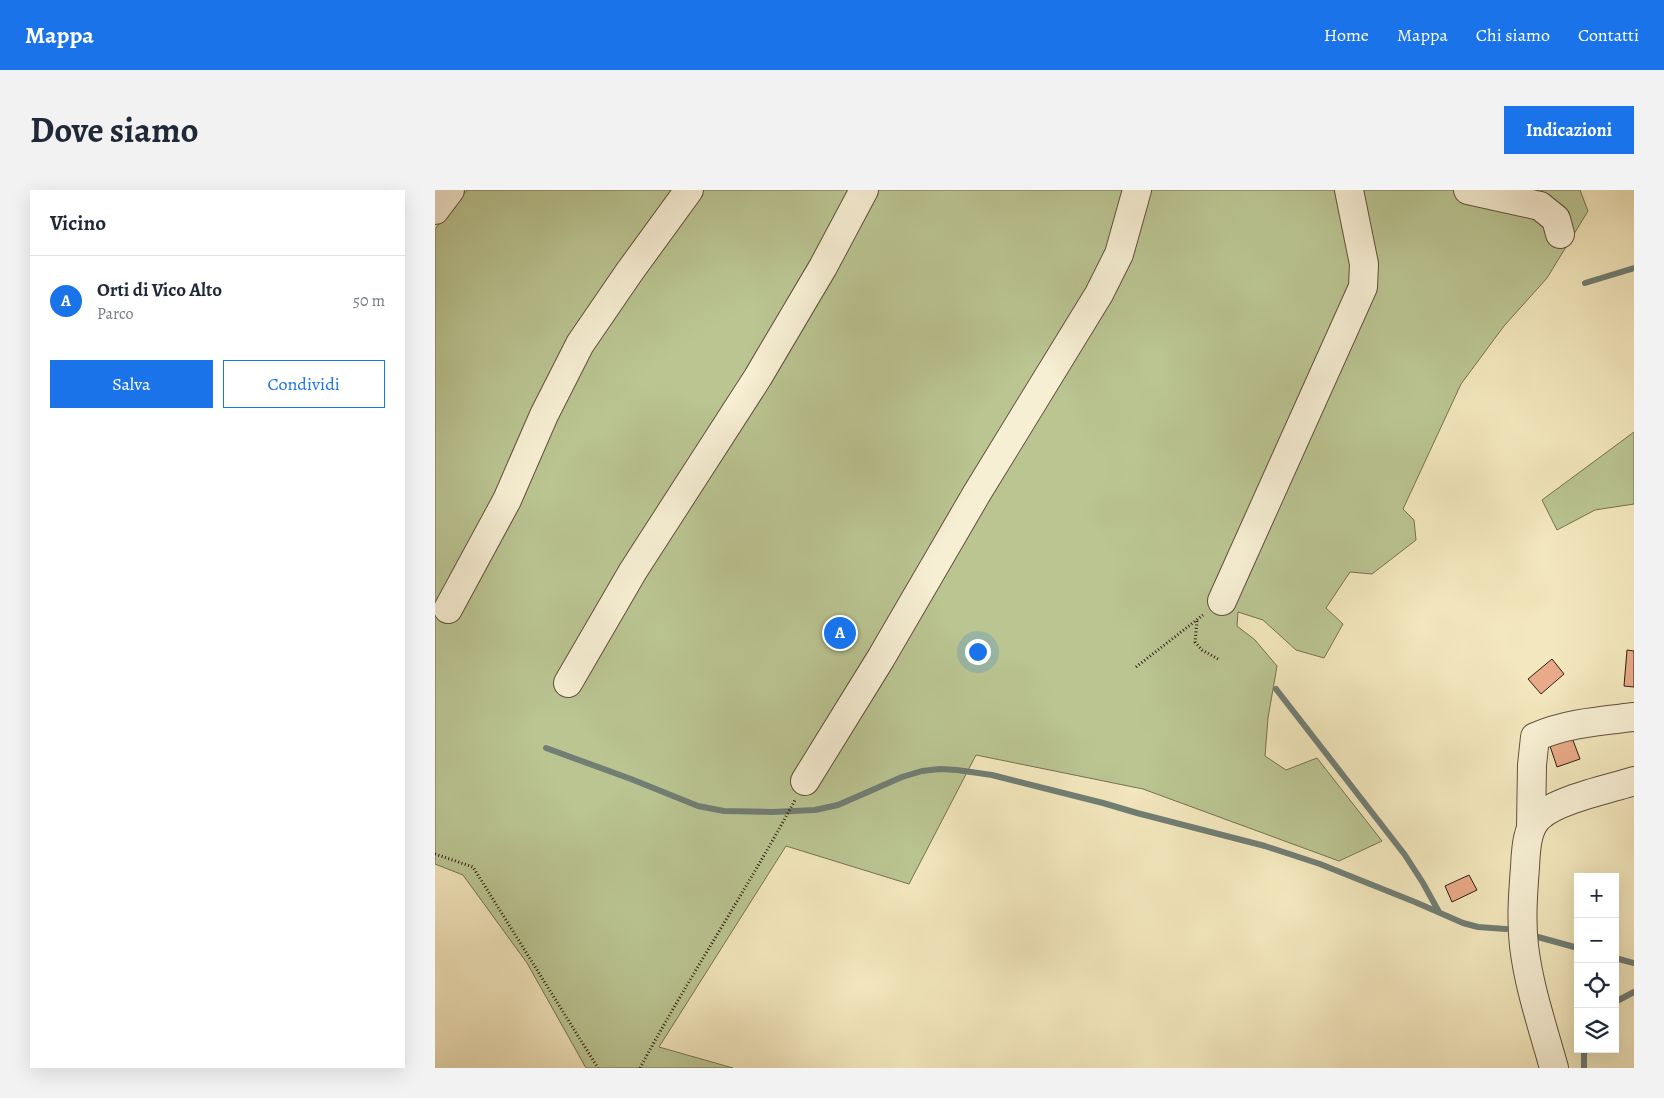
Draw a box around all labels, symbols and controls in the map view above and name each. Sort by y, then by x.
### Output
text: Mappa [25,19,94,51]
text: Home [1324,23,1369,47]
text: Mappa [1397,23,1448,47]
text: Chi siamo [1476,23,1550,47]
text: Contatti [1578,23,1639,47]
text: Dove siamo [30,106,199,154]
button: Indicazioni [1504,106,1634,154]
text: Vicino [50,209,106,237]
text: Orti di Vico Alto [97,277,222,303]
text: A [61,290,71,312]
text: 50 m [353,290,385,312]
text: Parco [97,303,133,325]
button: Salva [50,360,213,408]
button: Condividi [223,360,385,408]
pin: A [824,614,856,652]
your location [965,639,991,665]
map controls [1574,873,1619,1053]
button: + [1574,873,1619,918]
button: − [1574,918,1619,963]
button: locate [1574,963,1619,1008]
button: layers [1574,1008,1619,1053]

